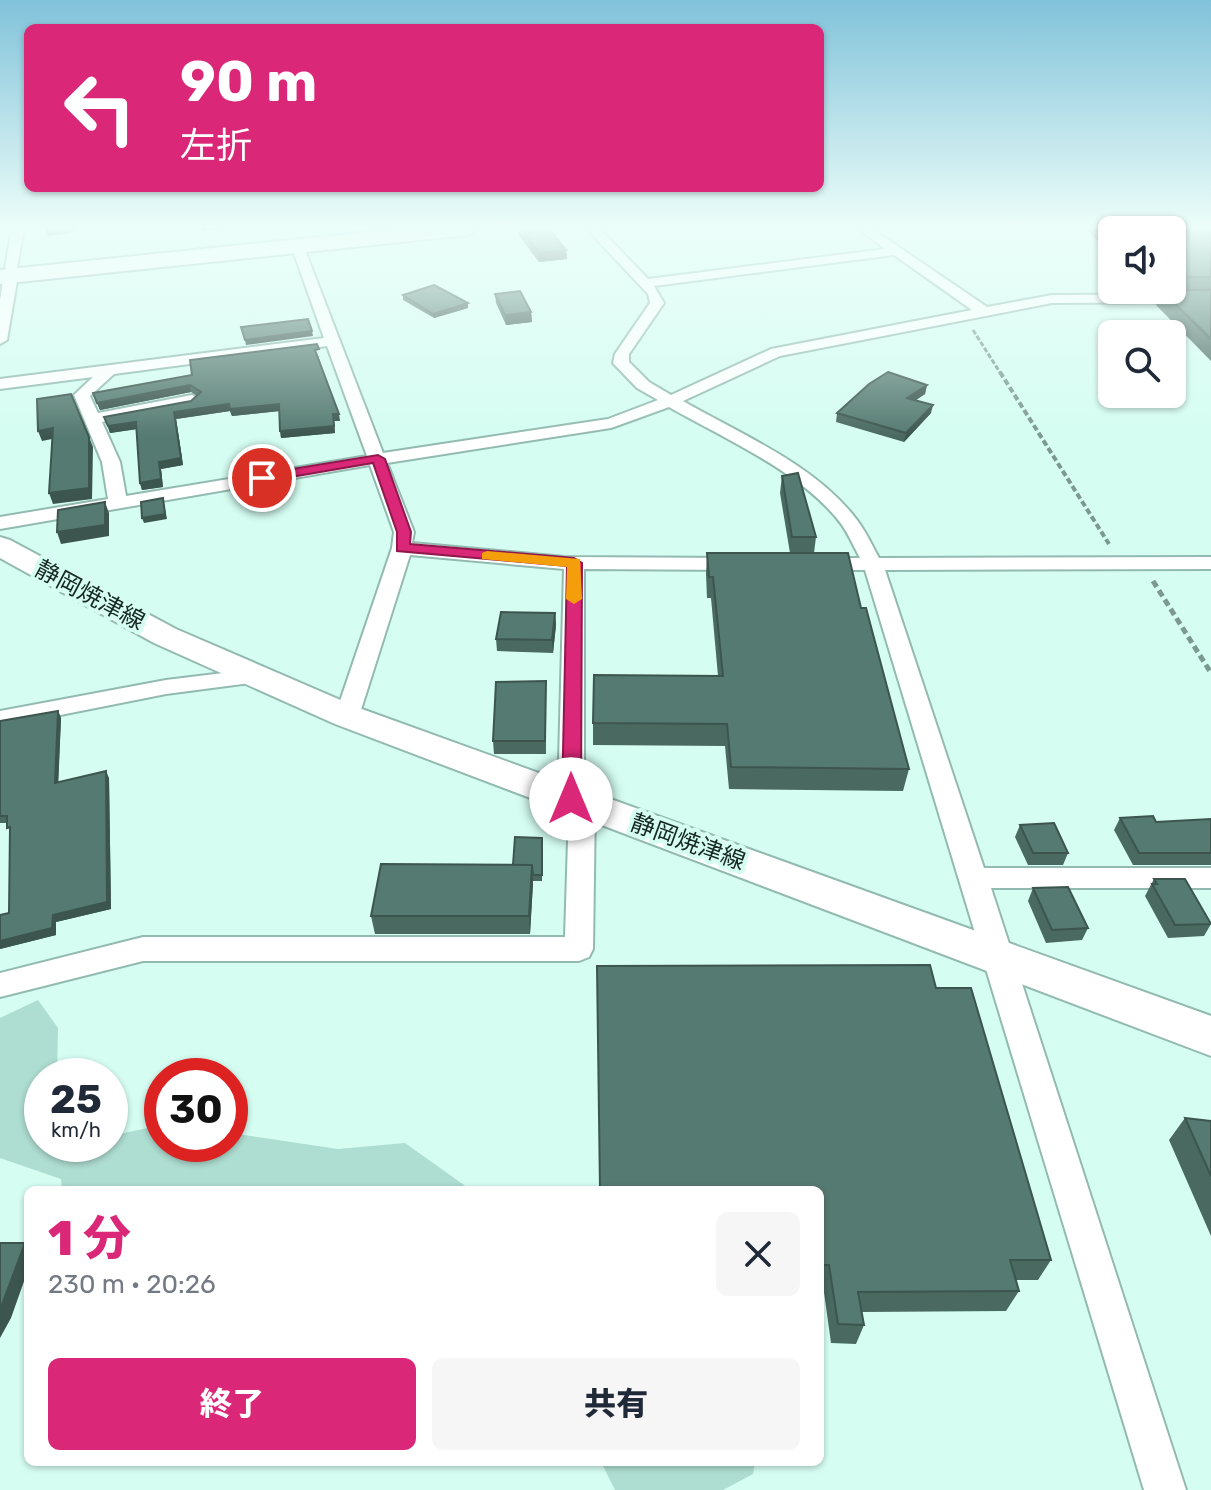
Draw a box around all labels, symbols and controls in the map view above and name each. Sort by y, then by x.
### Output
text: 90 m [180,49,317,115]
icon: left [48,56,152,160]
text: 左折 [180,124,252,167]
map controls [1098,216,1186,408]
button: sound [1098,216,1186,304]
button: search [1098,320,1186,408]
pin [228,444,296,512]
icon: arrive [240,456,284,500]
street label: 静岡焼津線 [30,554,150,636]
position arrow [529,757,613,841]
street label: 静岡焼津線 [627,808,749,876]
speed limit sign: 30 [144,1058,248,1162]
text: 25 [50,1076,102,1123]
text: km/h [51,1118,101,1142]
text: 1 分 [48,1210,131,1267]
button: close [716,1212,800,1296]
text: 230 m · 20:26 [48,1269,216,1300]
button: 終了 [48,1358,416,1450]
button: 共有 [432,1358,800,1450]

